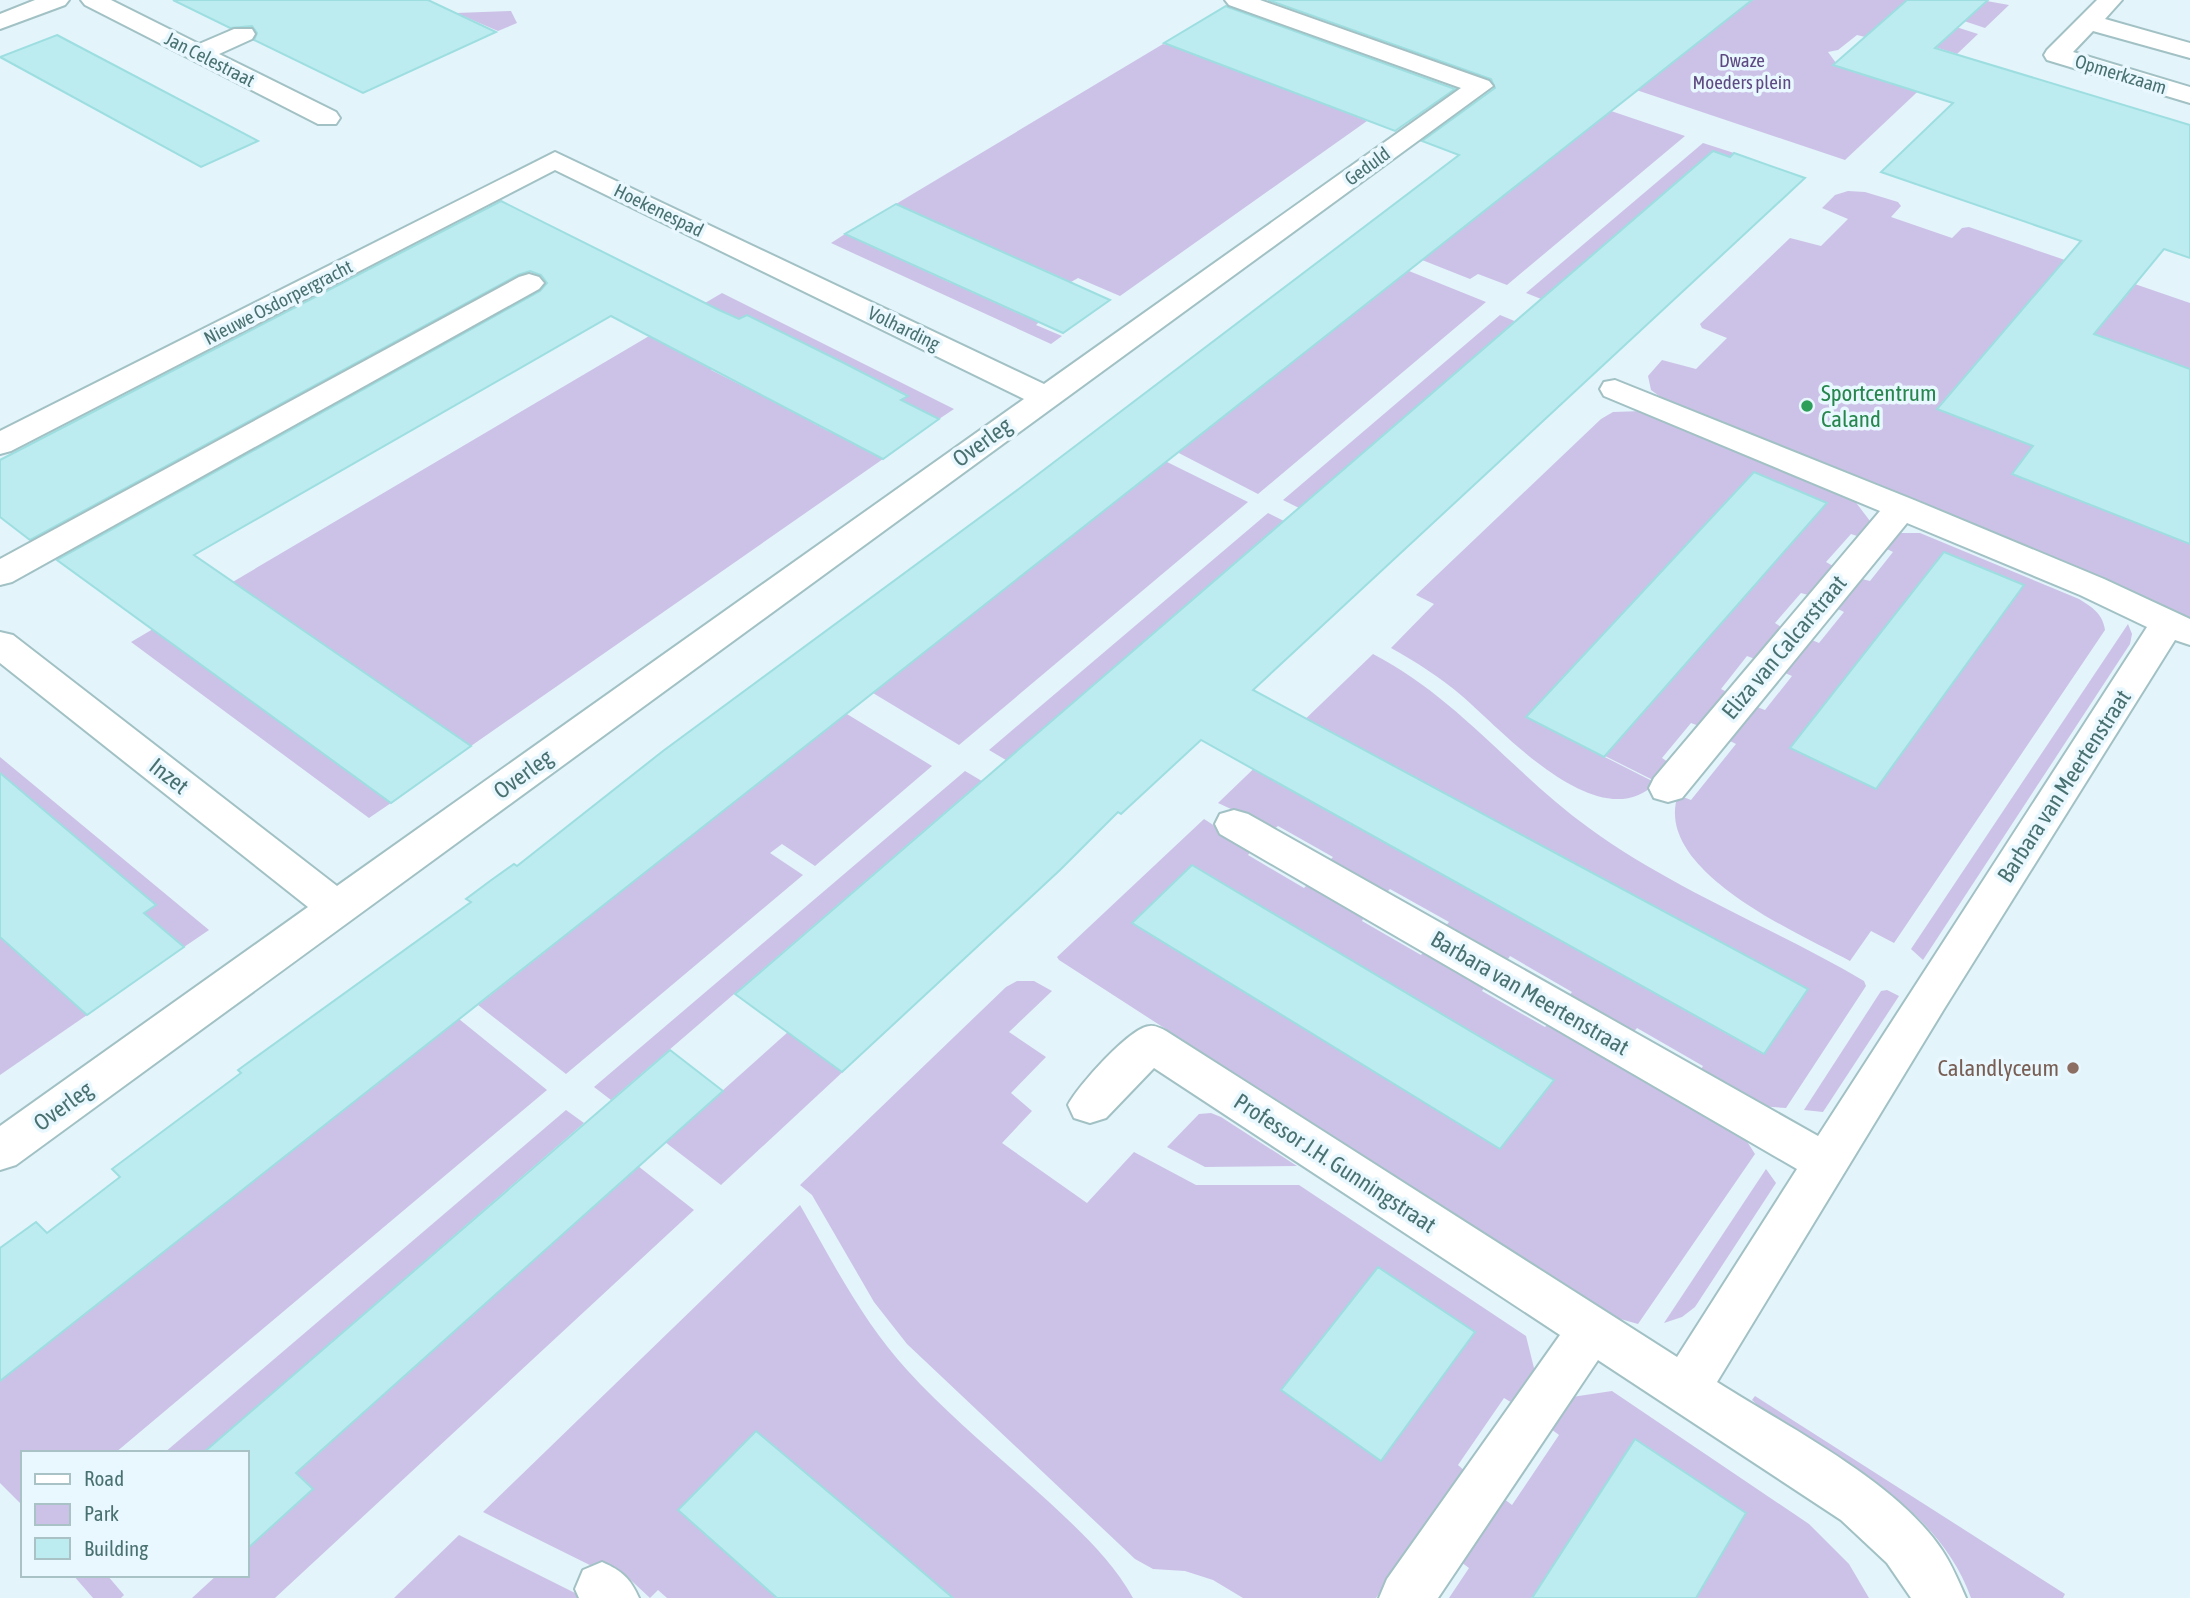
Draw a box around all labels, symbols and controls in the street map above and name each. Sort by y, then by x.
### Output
street label: Jan Celestraat [161,27,259,91]
park label: Dwaze Moeders plein [1693,49,1791,93]
street label: Opmerkzaam [2073,50,2169,98]
street label: Geduld [1340,142,1394,190]
street label: Hoekenespad [611,179,707,241]
street label: Nieuwe Osdorpergracht [200,255,356,349]
street label: Volharding [865,301,944,355]
place label: Sportcentrum Caland [1821,380,1937,432]
marker: Sportcentrum Caland [1799,398,1815,414]
street label: Overleg [948,412,1016,472]
street label: Eliza van Calcarstraat [1716,570,1852,724]
street label: Barbara van Meertenstraat [1992,685,2136,887]
street label: Overleg [489,744,557,804]
street label: Inzet [144,753,194,799]
street label: Barbara van Meertenstraat [1426,926,1634,1060]
place label: Calandlyceum [1937,1055,2059,1081]
marker: Calandlyceum [2065,1060,2081,1076]
street label: Overleg [29,1076,97,1136]
street label: Professor J.H. Gunningstraat [1229,1088,1441,1238]
legend [21,1451,248,1577]
text: Road [84,1466,124,1490]
text: Park [84,1501,119,1525]
text: Building [84,1536,148,1560]

